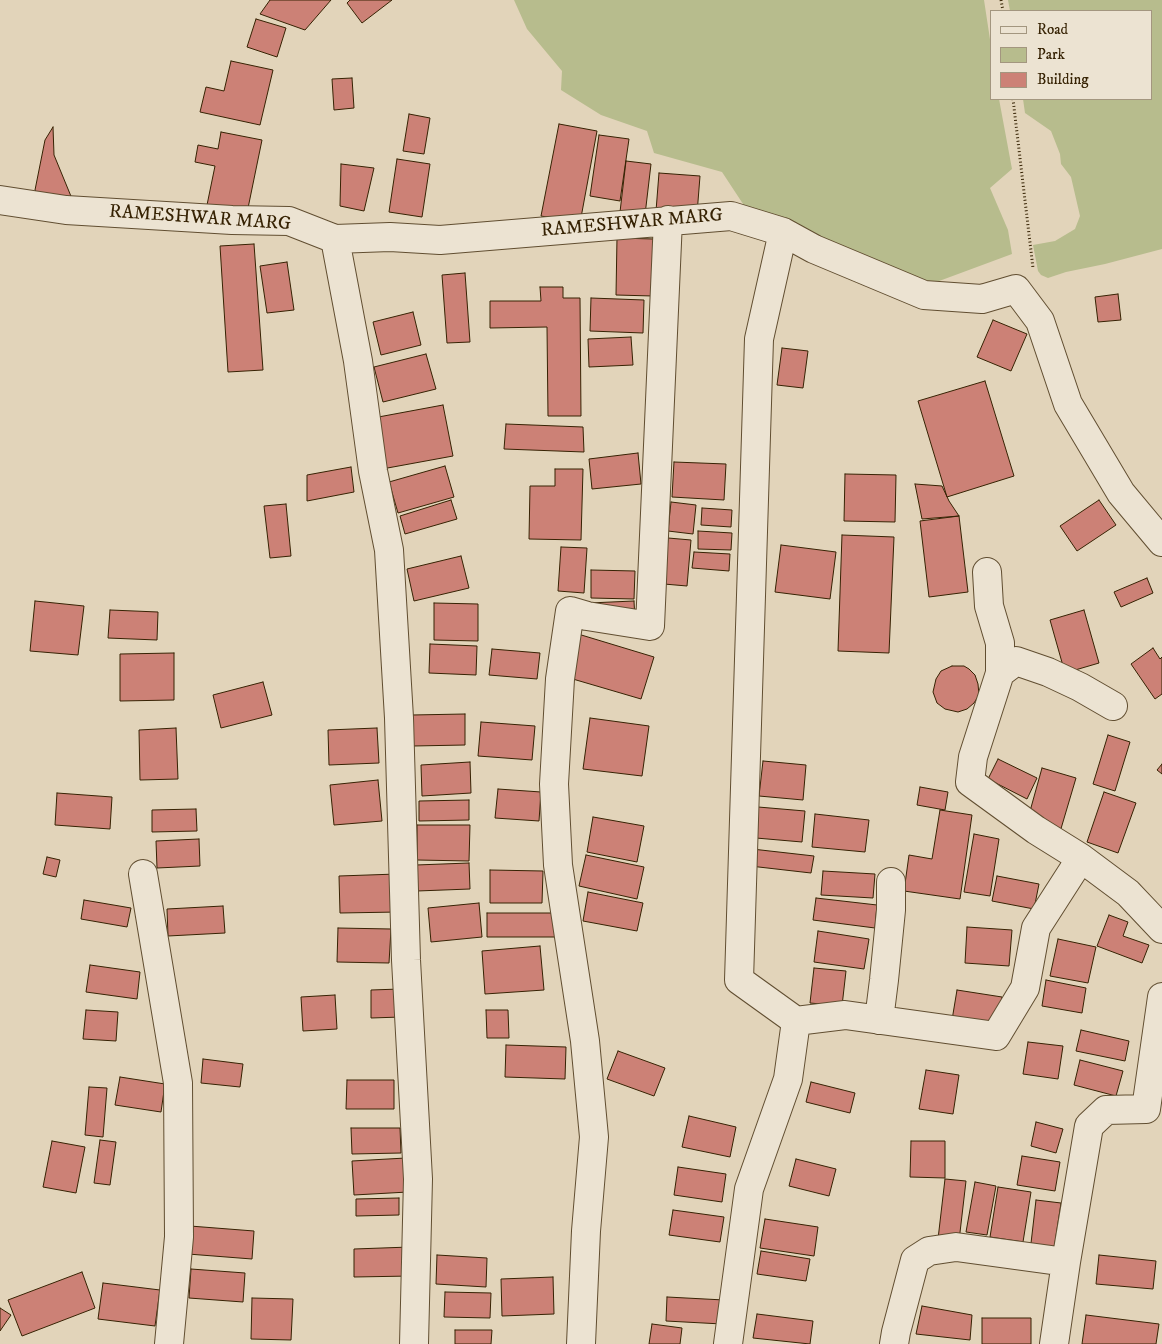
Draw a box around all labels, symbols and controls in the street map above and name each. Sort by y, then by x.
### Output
legend [990,10,1152,100]
text: Road [1037,20,1068,39]
text: Park [1037,45,1065,64]
text: Building [1037,70,1089,89]
street label: RAMESHWAR MARG [108,201,292,237]
street label: RAMESHWAR MARG [540,205,724,243]

